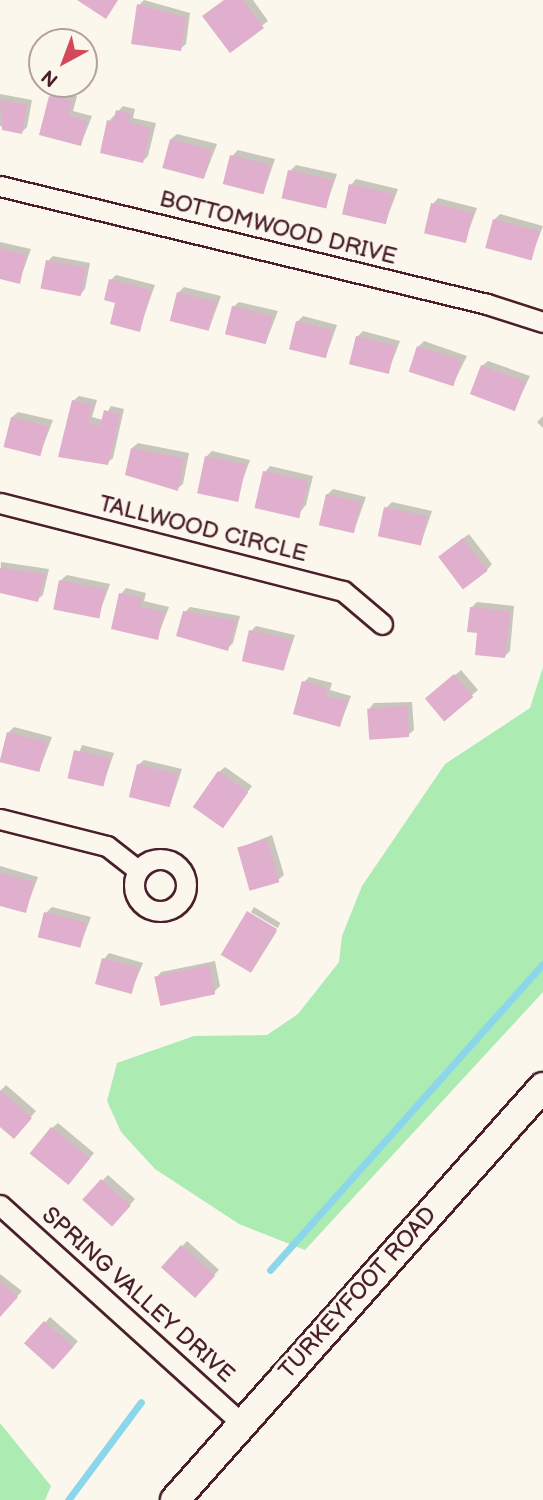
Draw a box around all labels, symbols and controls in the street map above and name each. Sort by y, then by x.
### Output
north arrow [28,28,98,98]
text: N [37,64,63,91]
street label: BOTTOMWOOD DRIVE [157,185,399,271]
street label: TALLWOOD CIRCLE [96,490,310,568]
street label: SPRING VALLEY DRIVE [36,1201,240,1389]
street label: TURKEYFOOT ROAD [274,1201,442,1385]

